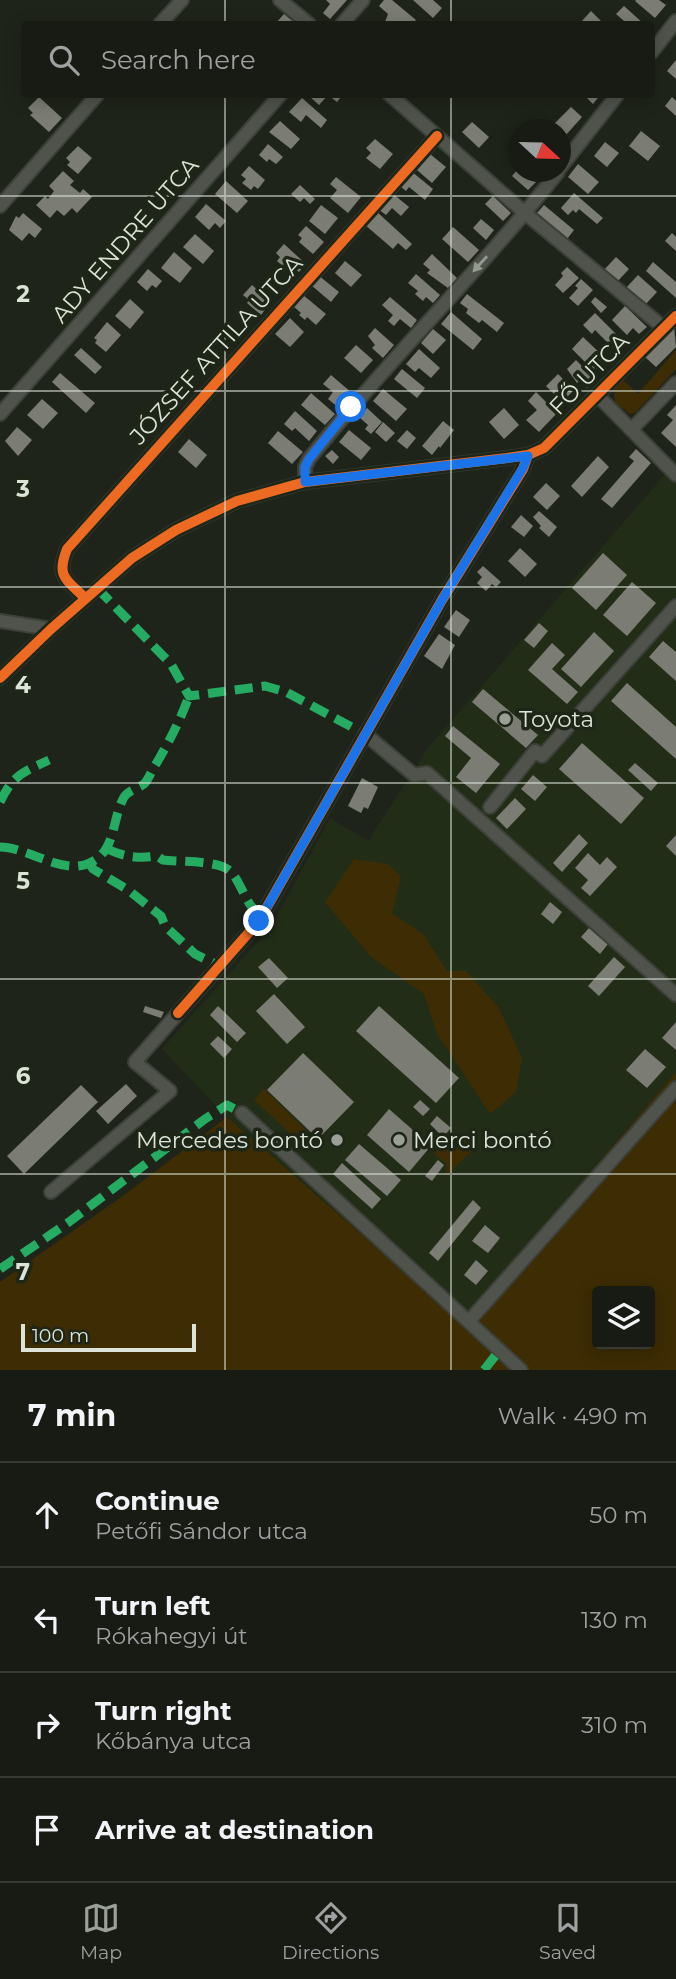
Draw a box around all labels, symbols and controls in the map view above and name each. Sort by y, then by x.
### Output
search box [21,21,655,98]
icon: search [45,41,83,79]
text: Search here [101,44,256,76]
north arrow [508,119,571,182]
street label: ADY ENDRE UTCA [46,151,205,328]
street label: JÓZSEF ATTILA UTCA [123,249,308,451]
one-way arrow [472,255,488,273]
text: 2 [16,280,30,308]
street label: FŐ UTCA [543,327,635,421]
route start [335,391,366,422]
text: 3 [15,475,30,503]
text: 4 [15,671,31,699]
place label: Toyota [519,705,594,733]
marker: Toyota [497,711,513,727]
text: 5 [16,867,30,895]
route end [243,905,274,936]
text: 6 [16,1062,31,1090]
place label: Mercedes bontó [136,1126,323,1154]
place label: Merci bontó [413,1126,552,1154]
marker: Mercedes bontó [329,1132,345,1148]
marker: Merci bontó [391,1132,407,1148]
text: 7 [16,1258,30,1286]
map controls [592,1286,655,1349]
button: layers [592,1286,655,1349]
scale bar [21,1321,196,1353]
text: 100 m [32,1324,89,1347]
text: 7 min [28,1397,116,1434]
text: Walk · 490 m [498,1402,648,1430]
text: Continue [95,1485,220,1517]
icon: ahead [28,1496,66,1534]
text: 50 m [589,1501,648,1529]
text: Petőfi Sándor utca [95,1517,308,1545]
text: Turn left [95,1590,211,1622]
icon: left [28,1601,66,1639]
text: 130 m [581,1606,648,1634]
text: Rókahegyi út [95,1622,248,1650]
text: Turn right [95,1695,231,1727]
icon: right [28,1706,66,1744]
text: 310 m [581,1711,648,1739]
text: Kőbánya utca [95,1727,252,1755]
icon: arrive [28,1811,66,1849]
text: Arrive at destination [95,1814,374,1846]
tab: Map [80,1899,122,1964]
tab: Directions [282,1899,379,1964]
tab: Saved [539,1899,596,1964]

